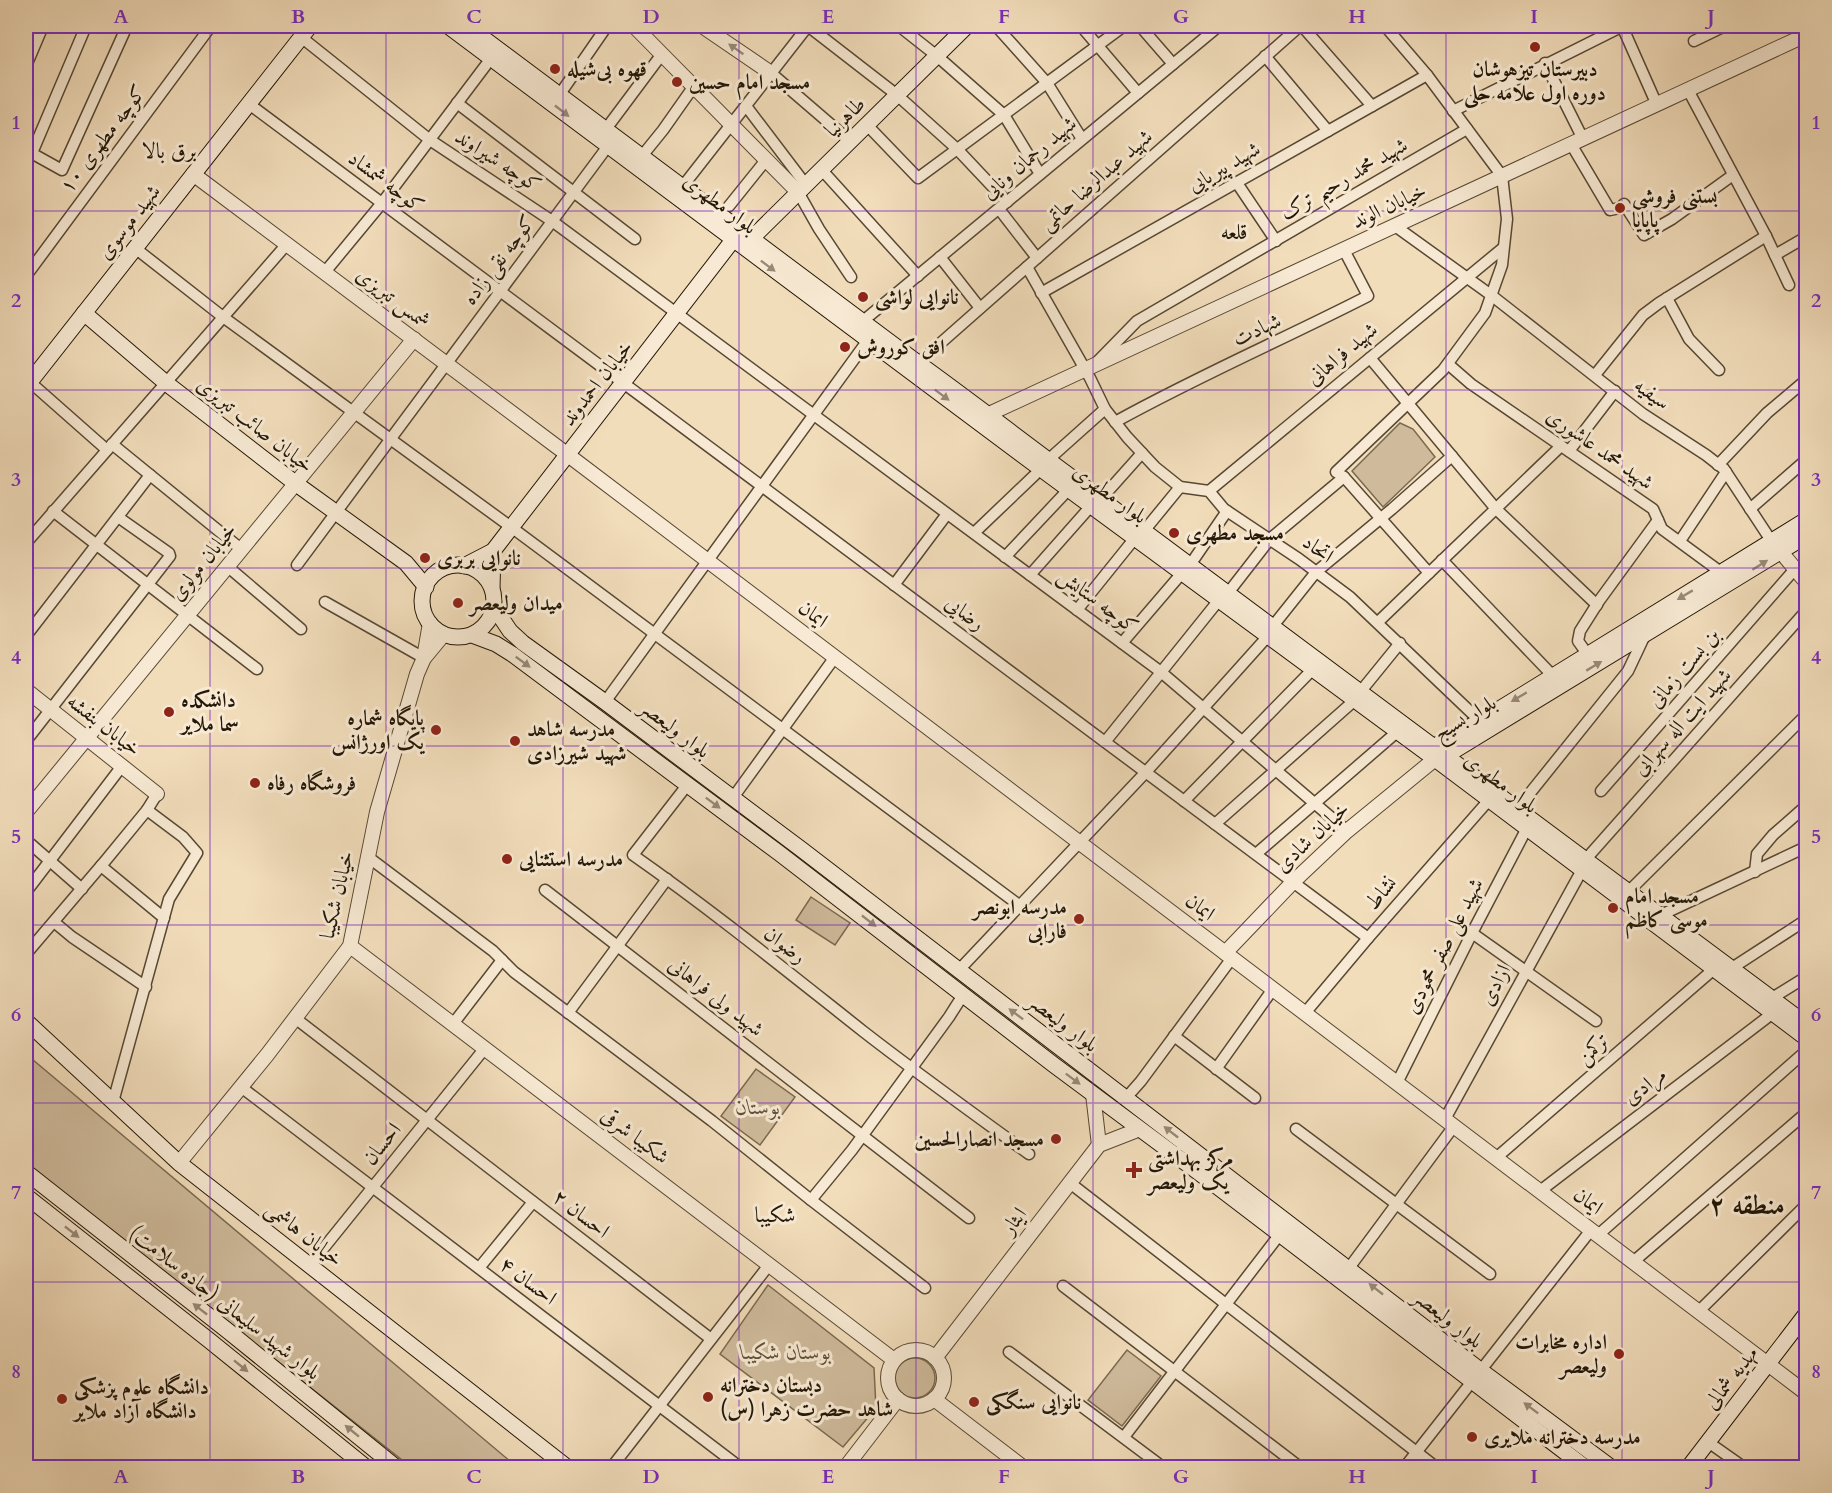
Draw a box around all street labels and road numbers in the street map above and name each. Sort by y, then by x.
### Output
street label: کوچه مطهری ۱۰ [53,79,153,199]
street label: طاهرنیا [818,90,872,144]
street label: شهید رحمان ونایی [975,110,1083,206]
street label: کوچه شیراوند [449,122,547,200]
street label: شهید عبدالرضا حاتمی [1033,123,1159,237]
street label: شهید محمد رحیم ترک [1275,131,1416,232]
street label: شهید پیریایی [1182,134,1266,200]
street label: کوچه شمشاد [342,144,430,220]
street label: بلوار مطهری [677,167,763,241]
street label: خیابان الوند [1347,176,1431,236]
street label: شهید موسوی [90,178,168,266]
street label: کوچه نقی زاده [455,209,543,311]
street label: شمس تبریزی [350,260,436,336]
street label: شهادت [1228,306,1286,354]
street label: شهید فراهانی [1300,316,1384,392]
street label: خیابان احمدوند [554,334,640,432]
street label: خیابان صائب تبریزی [190,370,320,480]
street label: سیفیه [1628,371,1676,417]
street label: شهید محمد عاشوری [1540,401,1660,497]
street label: بلوار مطهری [1067,457,1153,531]
street label: خیابان مولوی [163,517,243,607]
street label: اتحاد [1296,528,1340,570]
street label: کوچه ستایش [1052,561,1144,641]
street label: رضایی [939,588,991,638]
street label: ایمان [792,593,834,635]
street label: بن بست زمانی [1641,622,1727,714]
street label: شهید ایت اله سهرابی [1626,662,1738,782]
street label: خیابان بنفشه [61,687,147,763]
street label: بلوار بسیج [1428,688,1504,751]
street label: بلوار ولیعصر [632,692,716,765]
street label: بلوار مطهری [1458,746,1544,820]
street label: خیابان شادی [1268,795,1356,879]
street label: خیابان شکیبا [313,848,361,942]
street label: نشاط [1358,870,1404,916]
street label: شهید علی صفر محمودی [1397,873,1492,1019]
street label: ایمان [1179,886,1221,928]
street label: رضوان [758,919,812,971]
street label: شهید ولی فراهانی [662,950,770,1044]
street label: ازادی [1472,959,1518,1011]
street label: بلوار ولیعصر [1020,986,1104,1059]
street label: ترکمن [1570,1026,1616,1072]
street label: مرادی [1617,1060,1673,1112]
street label: شکیبا شرقی [595,1101,675,1171]
street label: احسان [356,1117,408,1171]
street label: ایمان [1567,1180,1609,1222]
street label: احسان ۲ [546,1183,616,1245]
street label: خیابان هاشمی [259,1194,349,1274]
street label: ایثار [993,1201,1034,1242]
street label: بلوار شهید سلیمانی (جاده سلامت) [123,1219,327,1387]
street label: احسان ۴ [493,1250,563,1312]
street label: بلوار ولیعصر [1405,1281,1489,1356]
street label: مهدیه شمالی [1697,1340,1765,1416]

